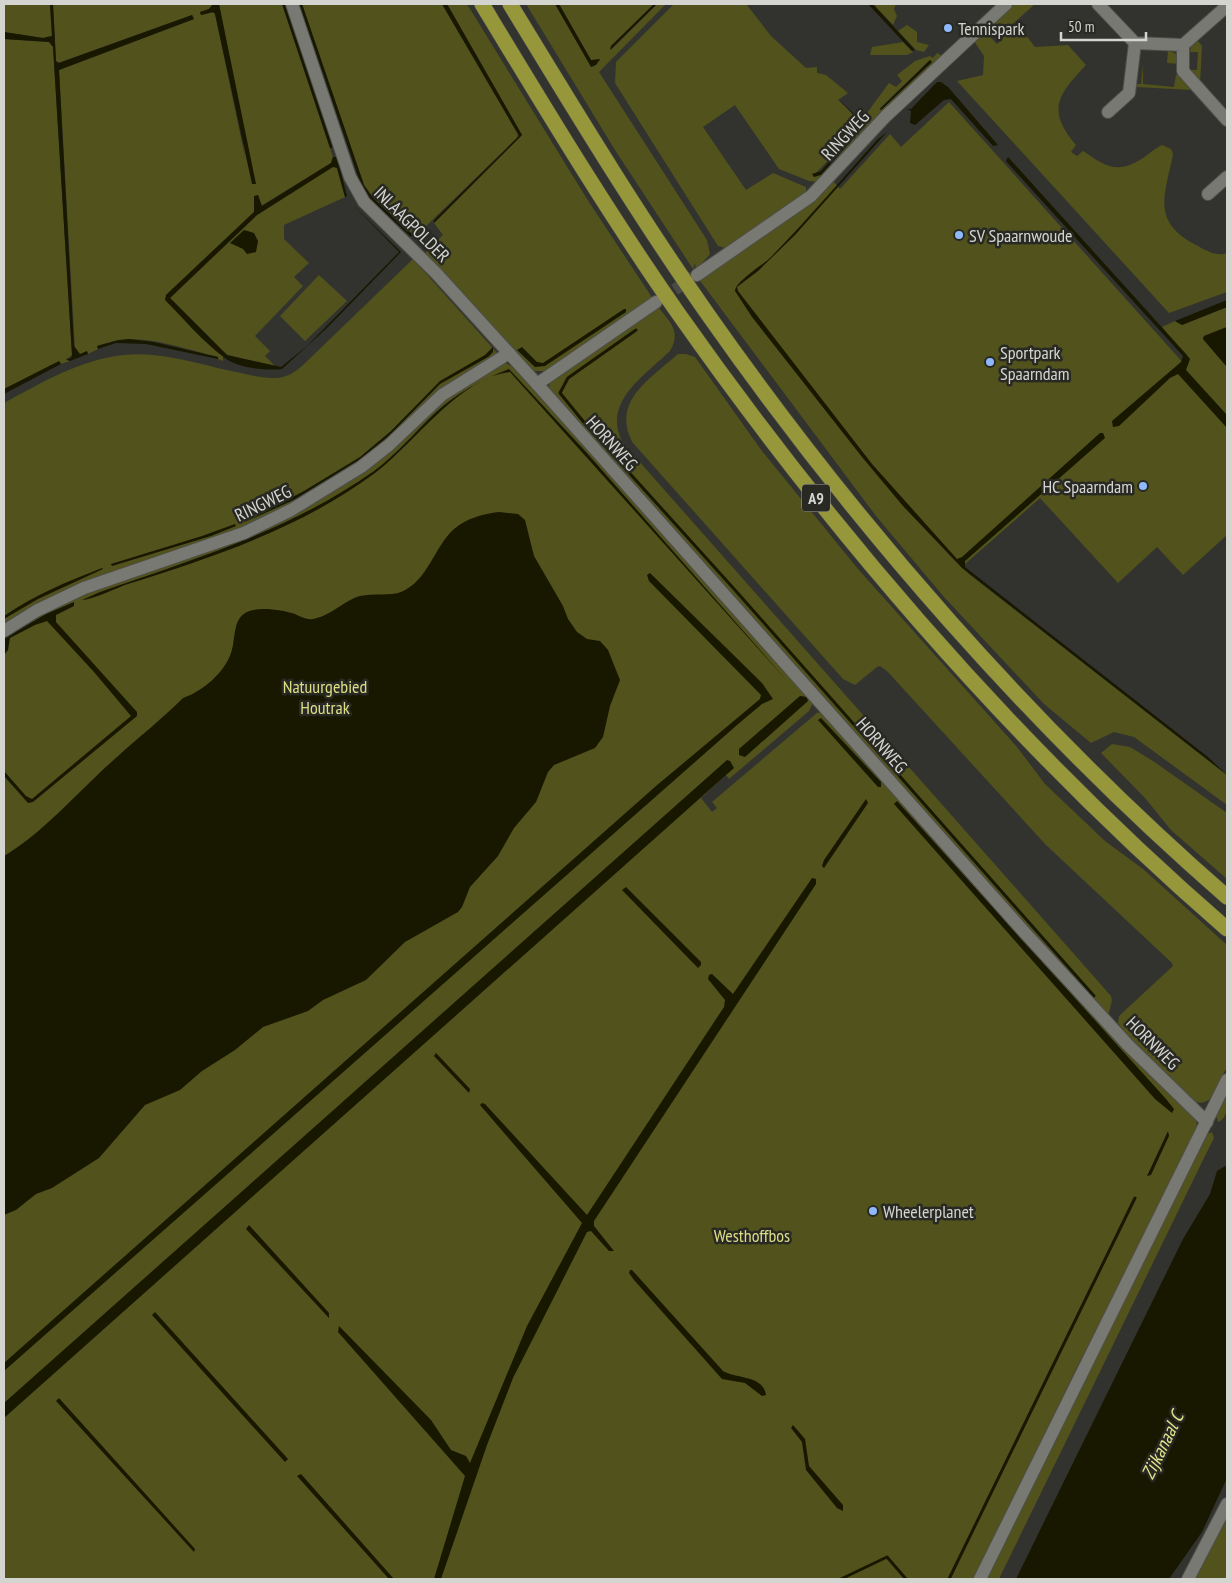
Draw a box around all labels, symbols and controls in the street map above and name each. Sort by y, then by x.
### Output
scale bar [1061,10,1146,42]
place label: Tennispark [958,17,1024,40]
text: 50 m [1068,17,1094,36]
marker: Tennispark [942,22,954,34]
street label: RINGWEG [816,105,874,165]
street label: INLAAGPOLDER [369,181,455,267]
place label: SV Spaarnwoude [969,224,1072,247]
marker: SV Spaarnwoude [953,229,965,241]
place label: Sportpark Spaarndam [1000,341,1069,385]
marker: Sportpark Spaarndam [984,356,996,368]
street label: HORNWEG [581,411,643,476]
place label: HC Spaarndam [1042,475,1133,498]
street label: RINGWEG [231,479,295,527]
marker: HC Spaarndam [1137,480,1149,492]
road number: A9 [802,484,830,512]
park label: Natuurgebied Houtrak [283,675,367,719]
street label: HORNWEG [851,712,913,778]
street label: HORNWEG [1121,1011,1185,1075]
place label: Wheelerplanet [883,1200,974,1223]
marker: Wheelerplanet [867,1205,879,1217]
park label: Westhoffbos [714,1224,790,1247]
water label: Zijkanaal C [1135,1404,1190,1483]

